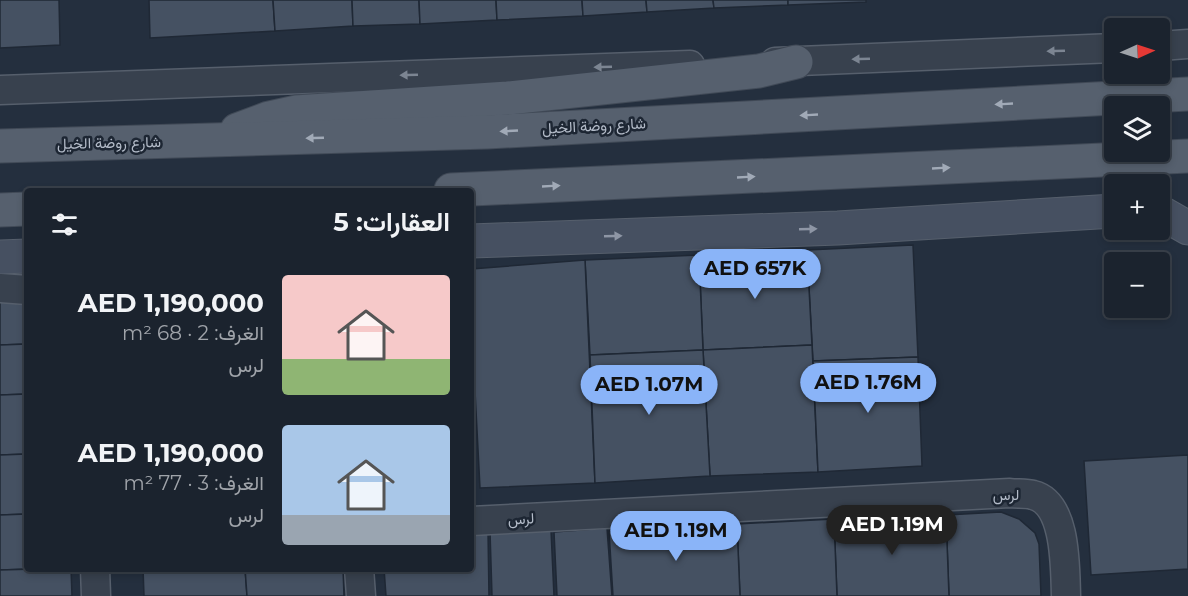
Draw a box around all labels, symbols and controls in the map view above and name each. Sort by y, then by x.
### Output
north arrow [1104,18,1170,84]
map controls [1104,18,1170,318]
one-way arrow [1047,46,1066,55]
one-way arrow [852,54,871,63]
one-way arrow [594,63,613,72]
one-way arrow [399,70,418,79]
button: layers [1104,96,1170,162]
one-way arrow [994,100,1013,109]
one-way arrow [800,110,819,119]
street label: شارع روضة الخيل [542,113,647,140]
one-way arrow [500,126,519,135]
street label: شارع روضة الخيل [57,132,161,155]
one-way arrow [305,133,324,142]
one-way arrow [931,164,950,173]
one-way arrow [736,173,755,182]
button: + [1104,174,1170,240]
one-way arrow [542,181,561,190]
text: العقارات: 5 [333,206,450,238]
icon: filters [48,208,81,241]
one-way arrow [799,225,818,234]
one-way arrow [604,231,623,241]
pin: AED 657K [693,249,817,300]
button: − [1104,252,1170,318]
text: AED 657K [704,256,806,280]
text: AED 1,190,000 [78,287,264,319]
icon: home [330,299,402,371]
text: الغرف: 2 · 68 m² [122,321,264,345]
text: لرس [228,353,264,377]
pin: AED 1.76M [799,363,937,414]
pin: AED 1.07M [580,365,718,416]
text: AED 1.76M [814,370,922,394]
text: AED 1.07M [595,372,703,396]
text: AED 1,190,000 [78,437,264,469]
icon: home [330,449,402,521]
text: الغرف: 3 · 77 m² [124,471,264,495]
street label: لرس [993,485,1019,505]
text: لرس [228,503,264,527]
pin: AED 1.19M [823,505,961,556]
street label: لرس [507,508,535,530]
pin: AED 1.19M [607,511,745,562]
text: AED 1.19M [840,512,944,536]
text: AED 1.19M [624,518,728,542]

